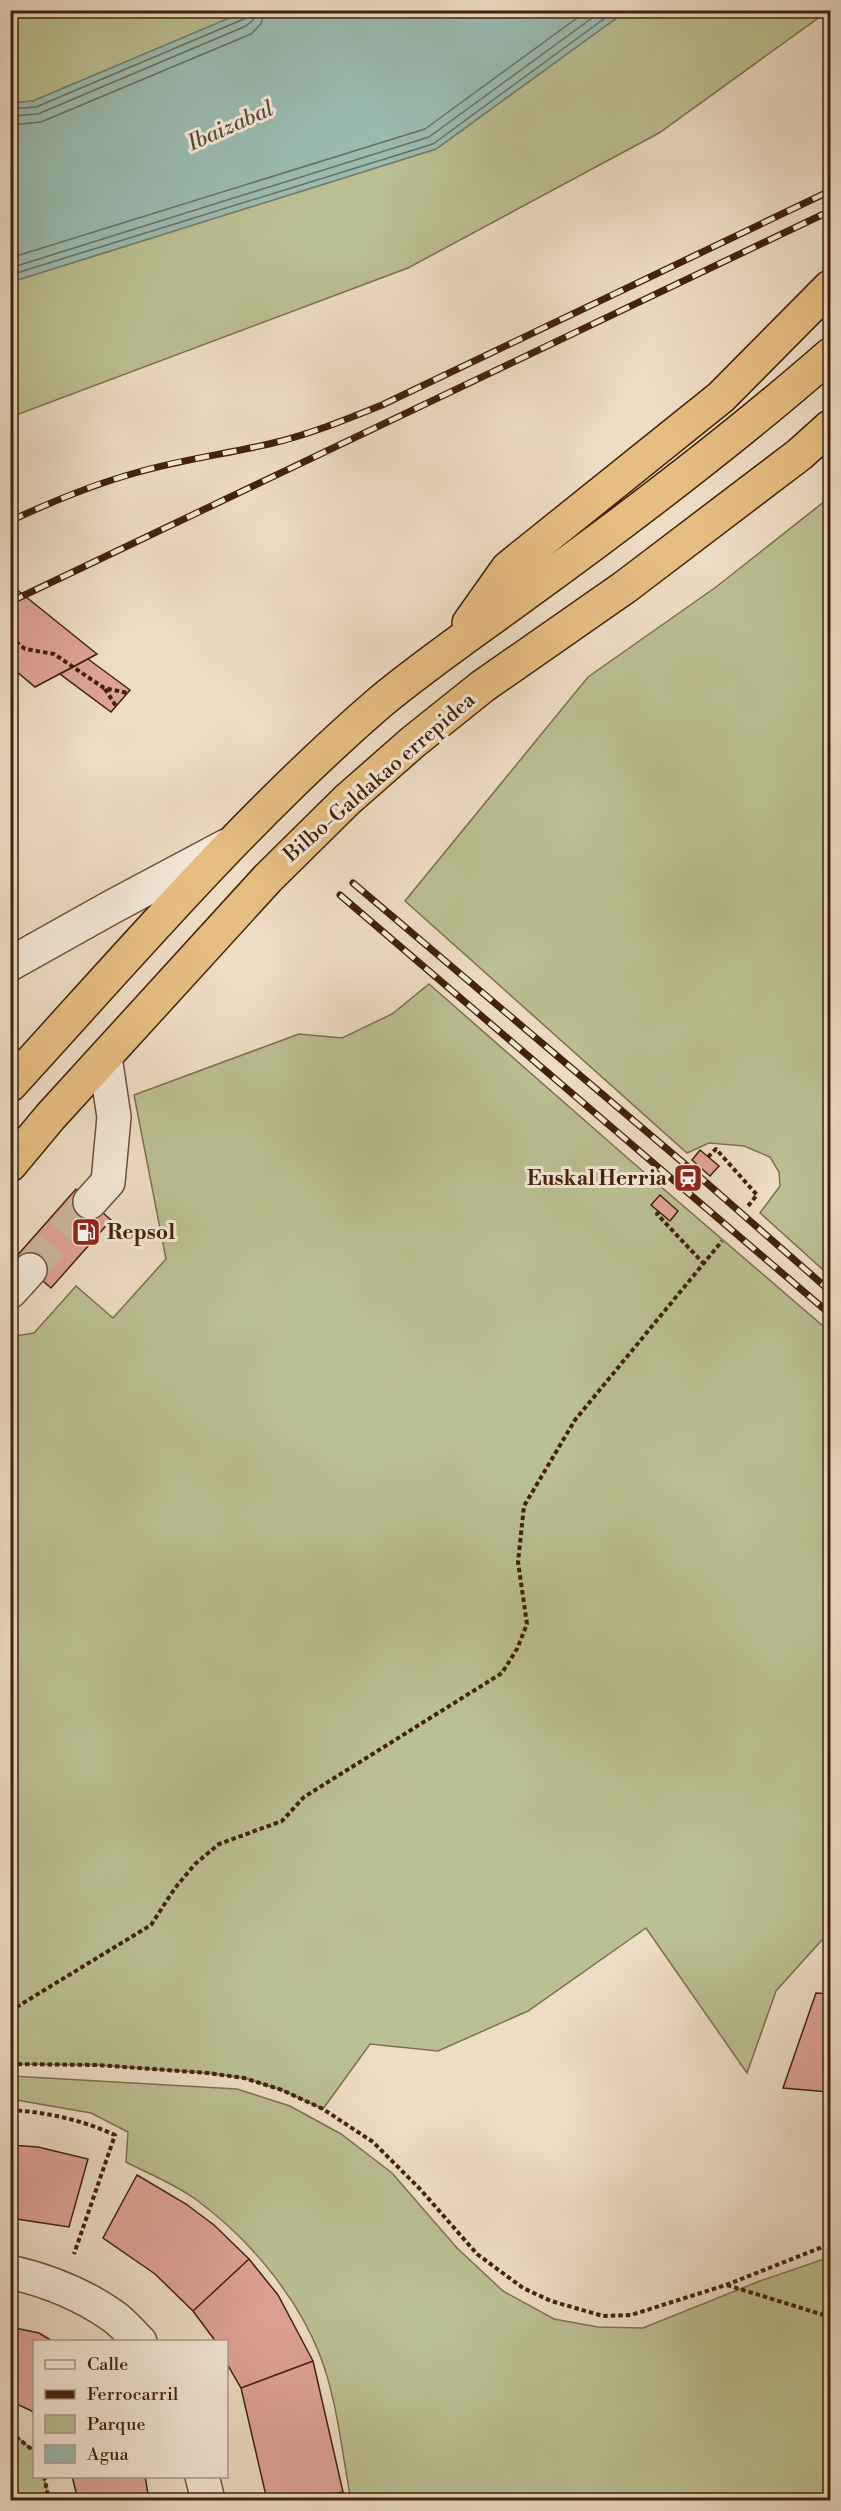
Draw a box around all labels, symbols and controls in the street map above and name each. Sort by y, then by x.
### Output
water label: Ibaizabal [182,95,278,158]
street label: Bilbo-Galdakao errepidea [278,687,481,869]
station icon: Euskal Herria [672,1162,704,1194]
place label: Euskal Herria [527,1166,668,1192]
fuel station icon: Repsol [70,1216,102,1248]
place label: Repsol [107,1220,175,1246]
legend [33,2340,228,2478]
text: Calle [87,2353,128,2376]
text: Ferrocarril [87,2383,179,2406]
text: Parque [87,2413,146,2436]
text: Agua [86,2443,129,2466]

